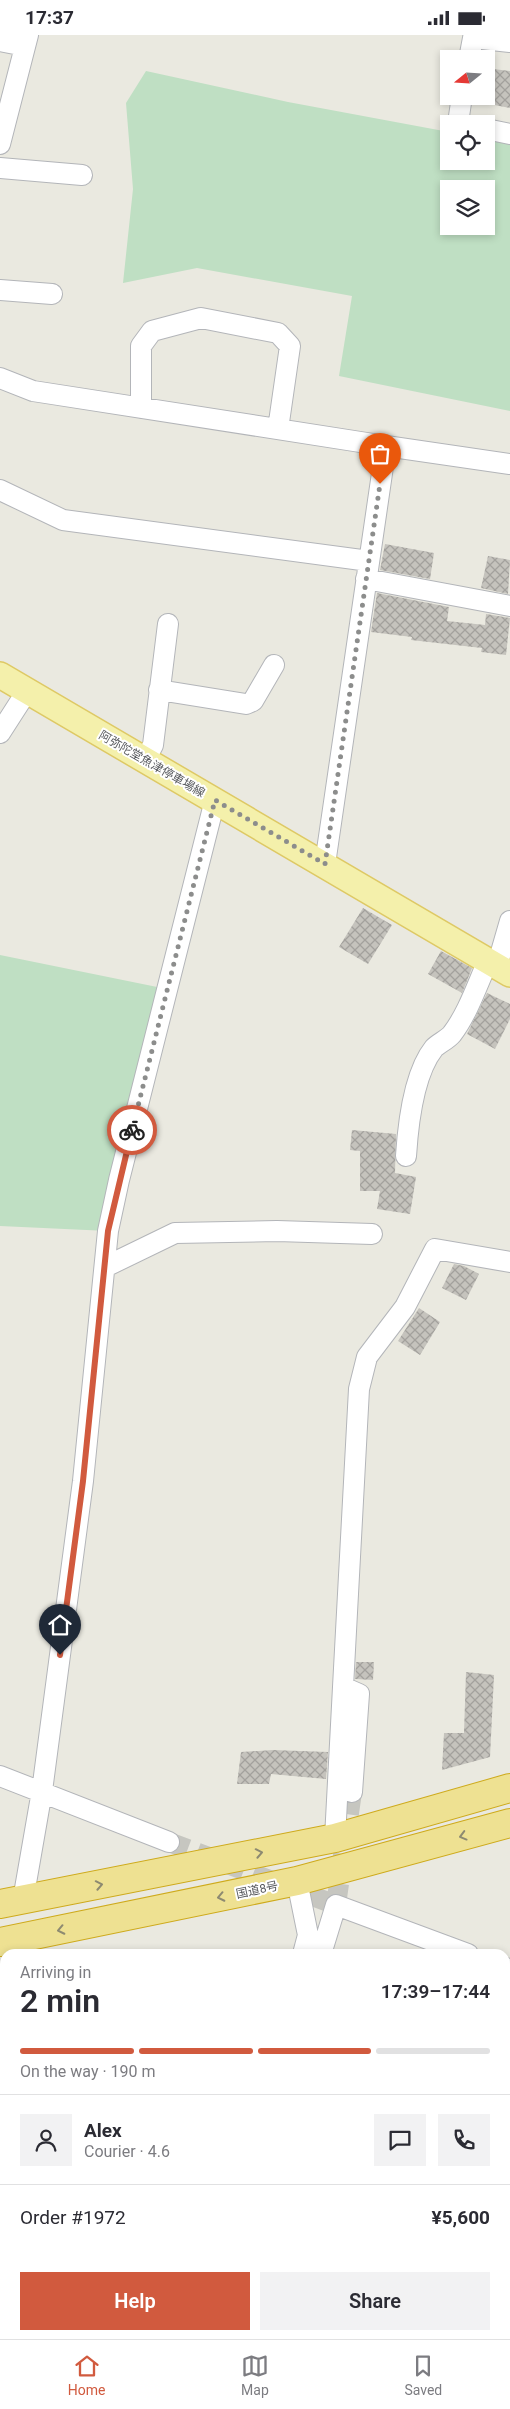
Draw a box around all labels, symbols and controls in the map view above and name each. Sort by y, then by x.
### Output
text: 17:37 [25,6,74,29]
north arrow [440,50,495,105]
map controls [440,50,495,235]
button: locate [440,115,495,170]
button: layers [440,180,495,235]
pin [359,433,401,484]
icon: bag [366,440,394,468]
street label: 阿弥陀堂魚津停車場線 [97,728,207,800]
courier [107,1105,157,1155]
icon: bike [118,1116,146,1144]
pin [39,1604,81,1655]
icon: home [46,1611,74,1639]
one-way arrow [459,1831,468,1841]
one-way arrow [254,1848,263,1859]
street label: 国道8号 [235,1879,279,1901]
one-way arrow [95,1880,104,1890]
one-way arrow [216,1891,225,1902]
one-way arrow [57,1924,66,1935]
text: Arriving in [20,1963,91,1982]
text: 17:39–17:44 [381,1980,490,2003]
text: 2 min [20,1982,100,2020]
text: On the way · 190 m [20,2062,156,2081]
button: person [20,2114,72,2166]
button: chat [374,2114,426,2166]
button: phone [438,2114,490,2166]
text: Alex [84,2119,122,2142]
text: Courier · 4.6 [84,2142,170,2161]
text: Order #1972 [20,2206,126,2229]
text: ¥5,600 [432,2206,490,2229]
button: Help [20,2272,250,2330]
button: Share [260,2272,490,2330]
tab: Home [68,2352,105,2398]
tab: Map [241,2352,269,2398]
tab: Saved [404,2352,442,2398]

